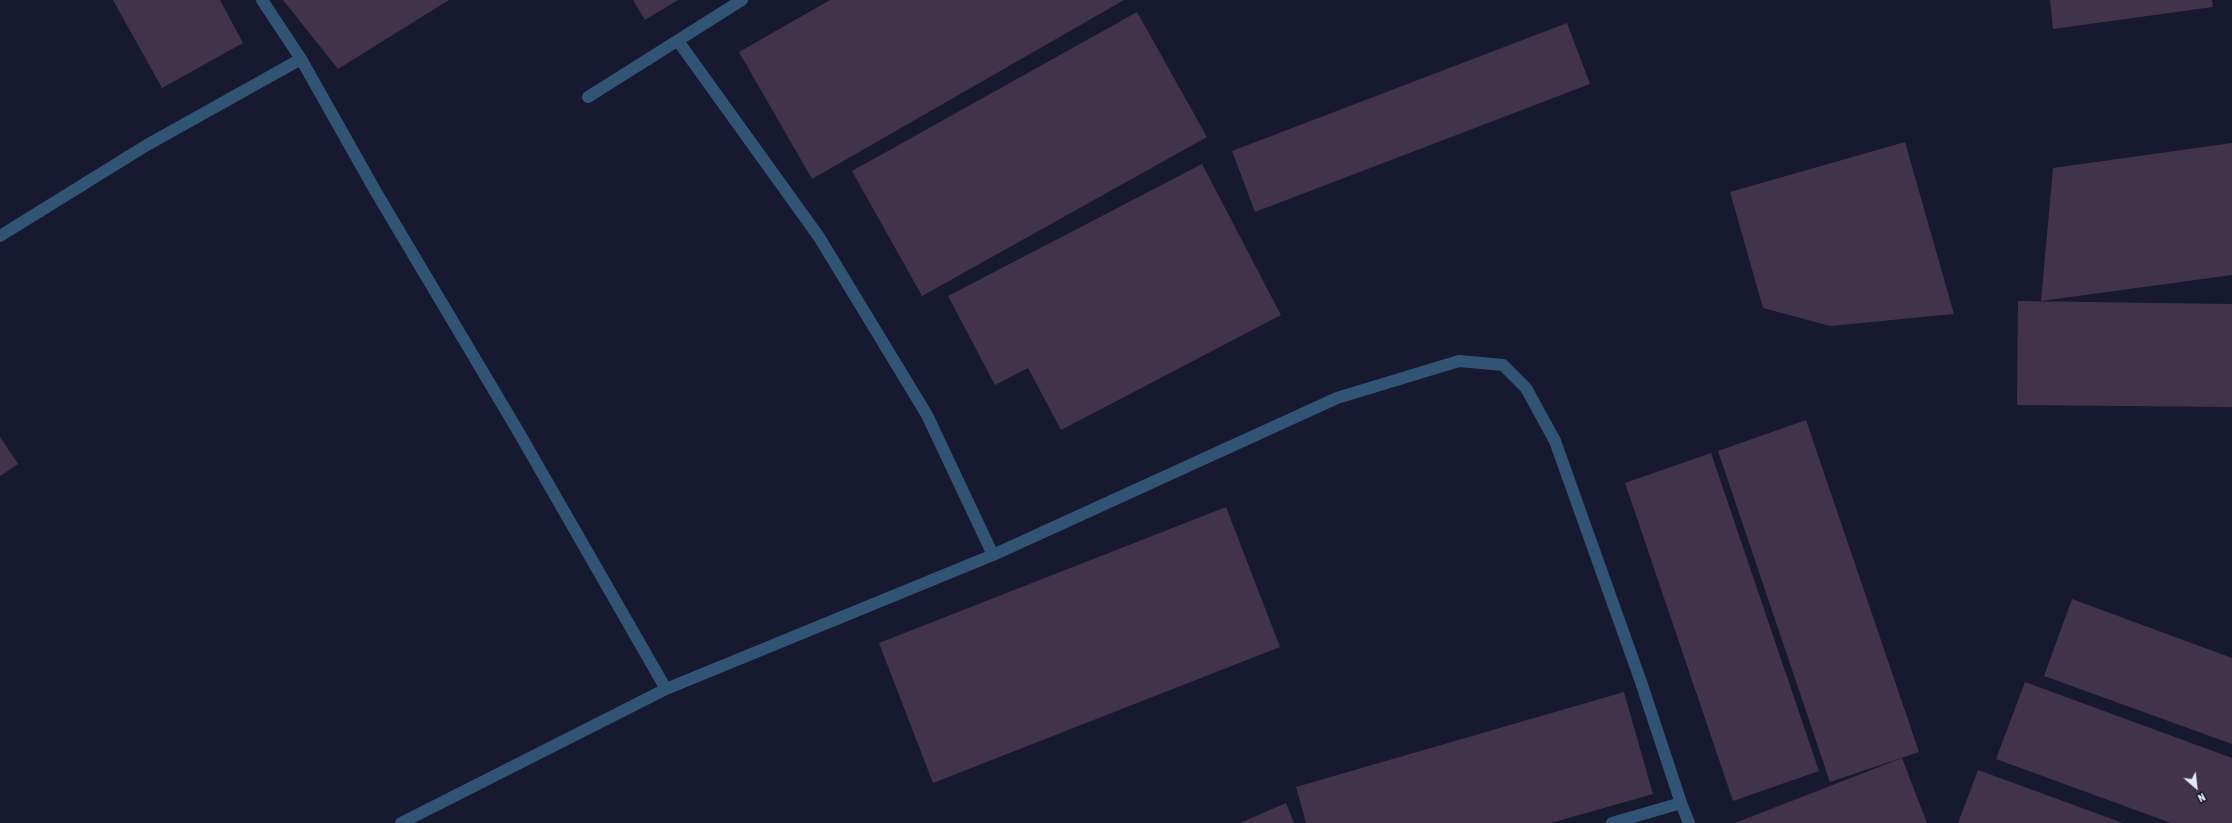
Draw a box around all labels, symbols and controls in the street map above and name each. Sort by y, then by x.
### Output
north arrow [2176,767,2216,807]
text: N [2196,791,2207,804]

